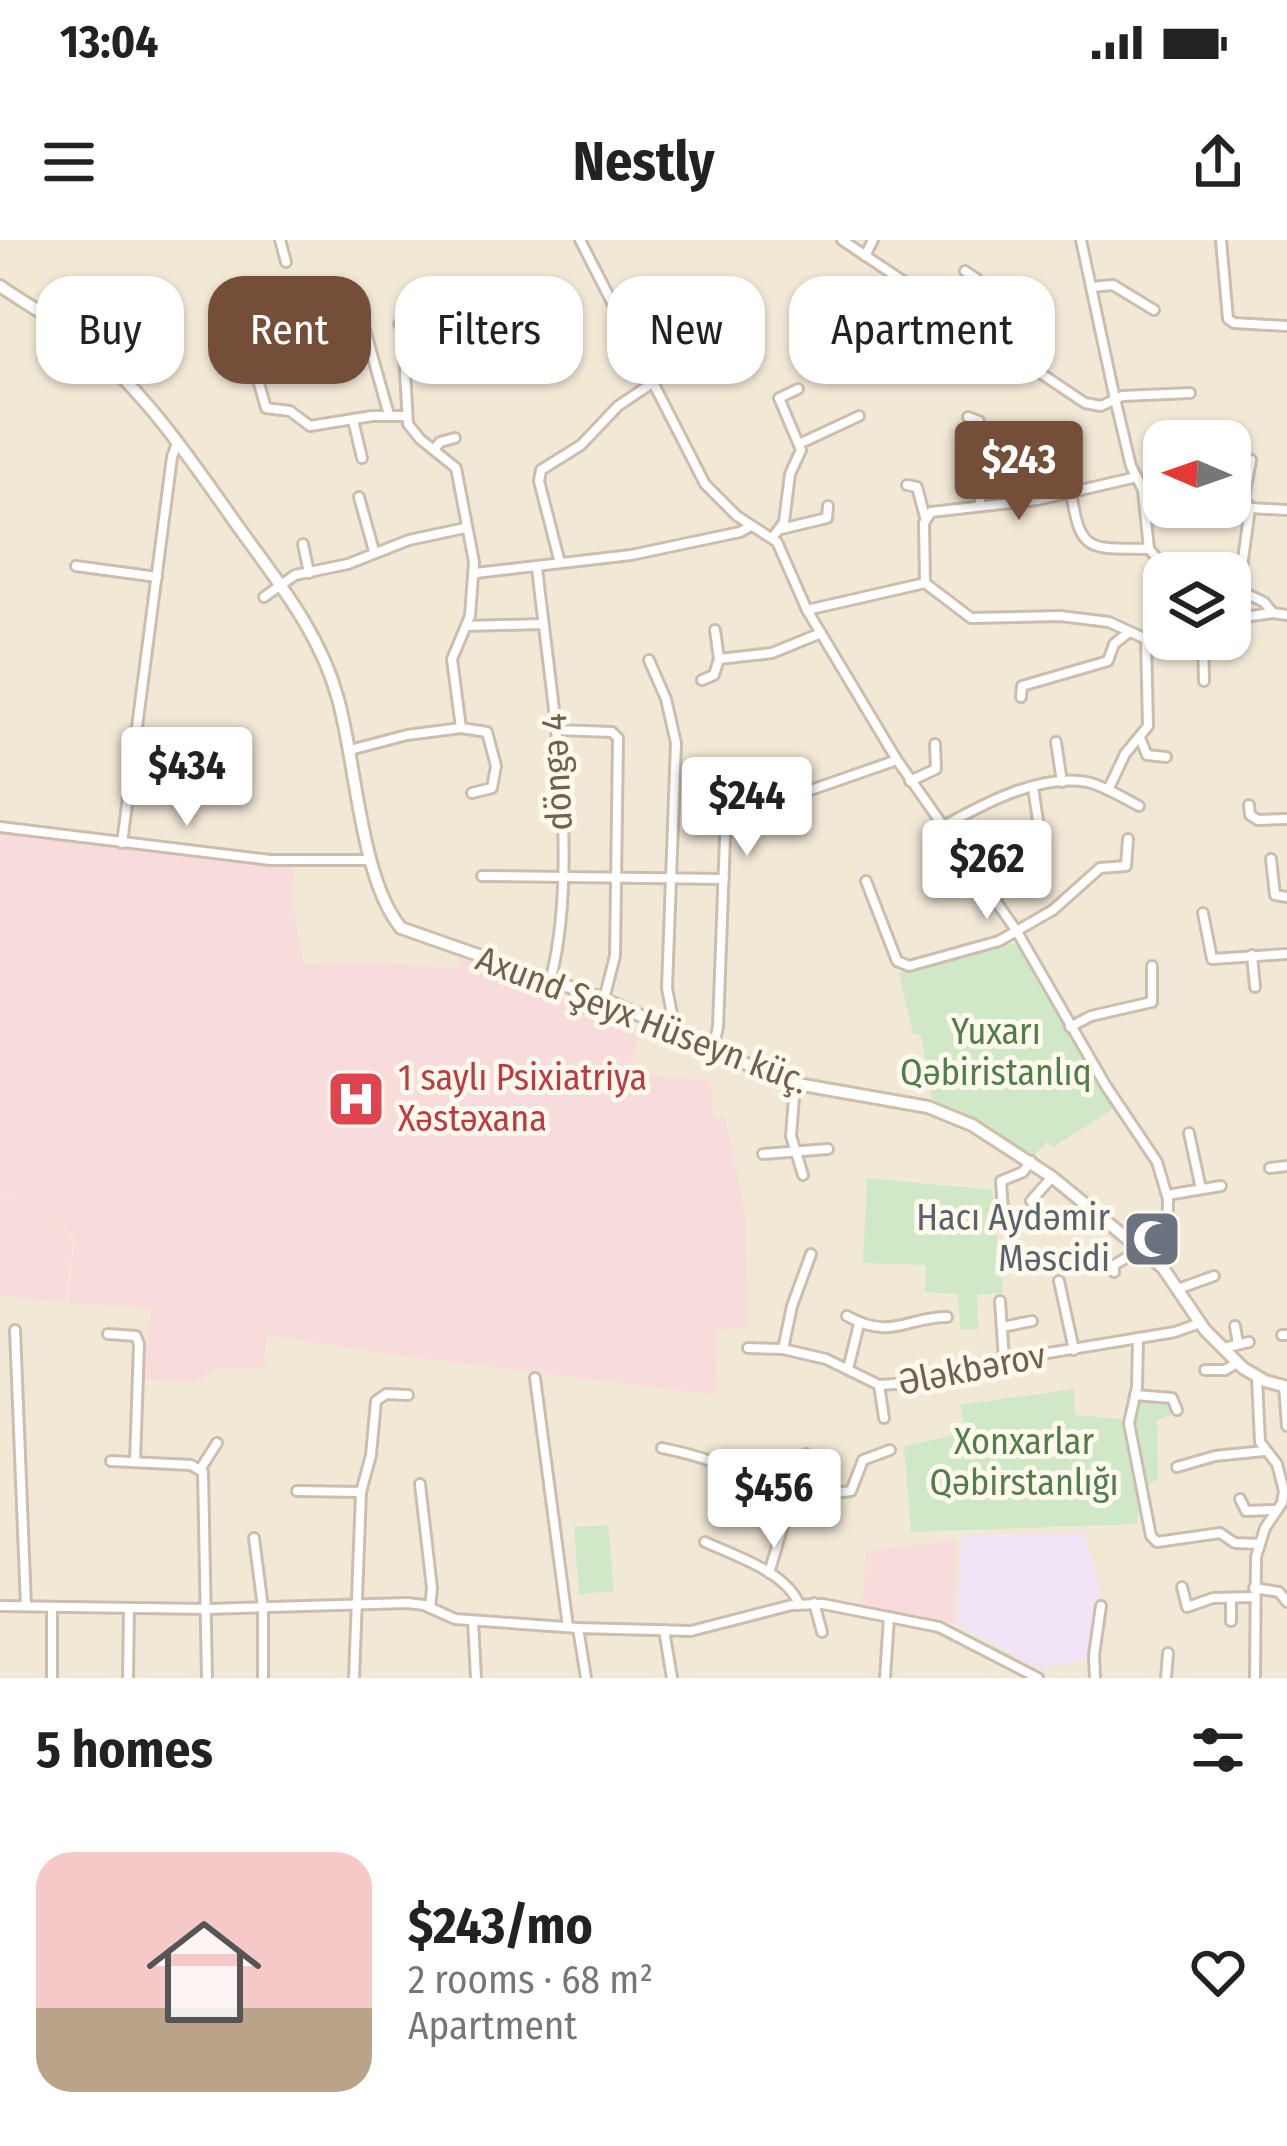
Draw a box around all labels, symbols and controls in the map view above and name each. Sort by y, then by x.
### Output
text: 13:04 [60,15,158,69]
icon: menu [36,129,102,195]
icon: share [1185,129,1251,195]
text: Nestly [573,130,714,194]
chip: Buy [36,276,184,384]
chip: Rent [208,276,371,384]
chip: Filters [395,276,583,384]
chip: New [607,276,765,384]
chip: Apartment [789,276,1055,384]
north arrow [1143,420,1251,528]
map controls [1143,420,1251,660]
pin: $243 [948,421,1090,523]
text: $243 [982,437,1056,483]
button: layers [1143,552,1251,660]
street label: döngə 4 [532,712,582,832]
pin: $434 [116,727,258,829]
text: $434 [148,743,226,789]
pin: $244 [676,757,818,859]
text: $244 [709,773,785,819]
pin: $262 [916,820,1058,922]
text: $262 [949,836,1025,882]
street label: Axund Şeyx Hüseyn küç. [470,936,814,1104]
park label: Yuxarı Qəbiristanlıq [900,1010,1092,1095]
place label: 1 saylı Psixiatriya Xəstəxana [398,1056,647,1141]
hospital icon: 1 saylı Psixiatriya Xəstəxana [325,1068,387,1130]
place label: Hacı Aydəmir Məscidi [916,1196,1110,1281]
mosque icon: Hacı Aydəmir Məscidi [1121,1208,1183,1270]
street label: Ələkbərov [895,1333,1049,1405]
park label: Xonxarlar Qəbirstanlığı [930,1420,1118,1505]
pin: $456 [703,1449,845,1551]
text: $456 [735,1465,813,1511]
icon: filters [1185,1717,1251,1783]
text: 5 homes [36,1719,213,1781]
text: $243/mo [408,1895,593,1957]
icon: home [132,1900,276,2044]
icon: heart [1185,1939,1251,2005]
text: 2 rooms · 68 m² [408,1957,653,2003]
text: Apartment [408,2003,577,2049]

